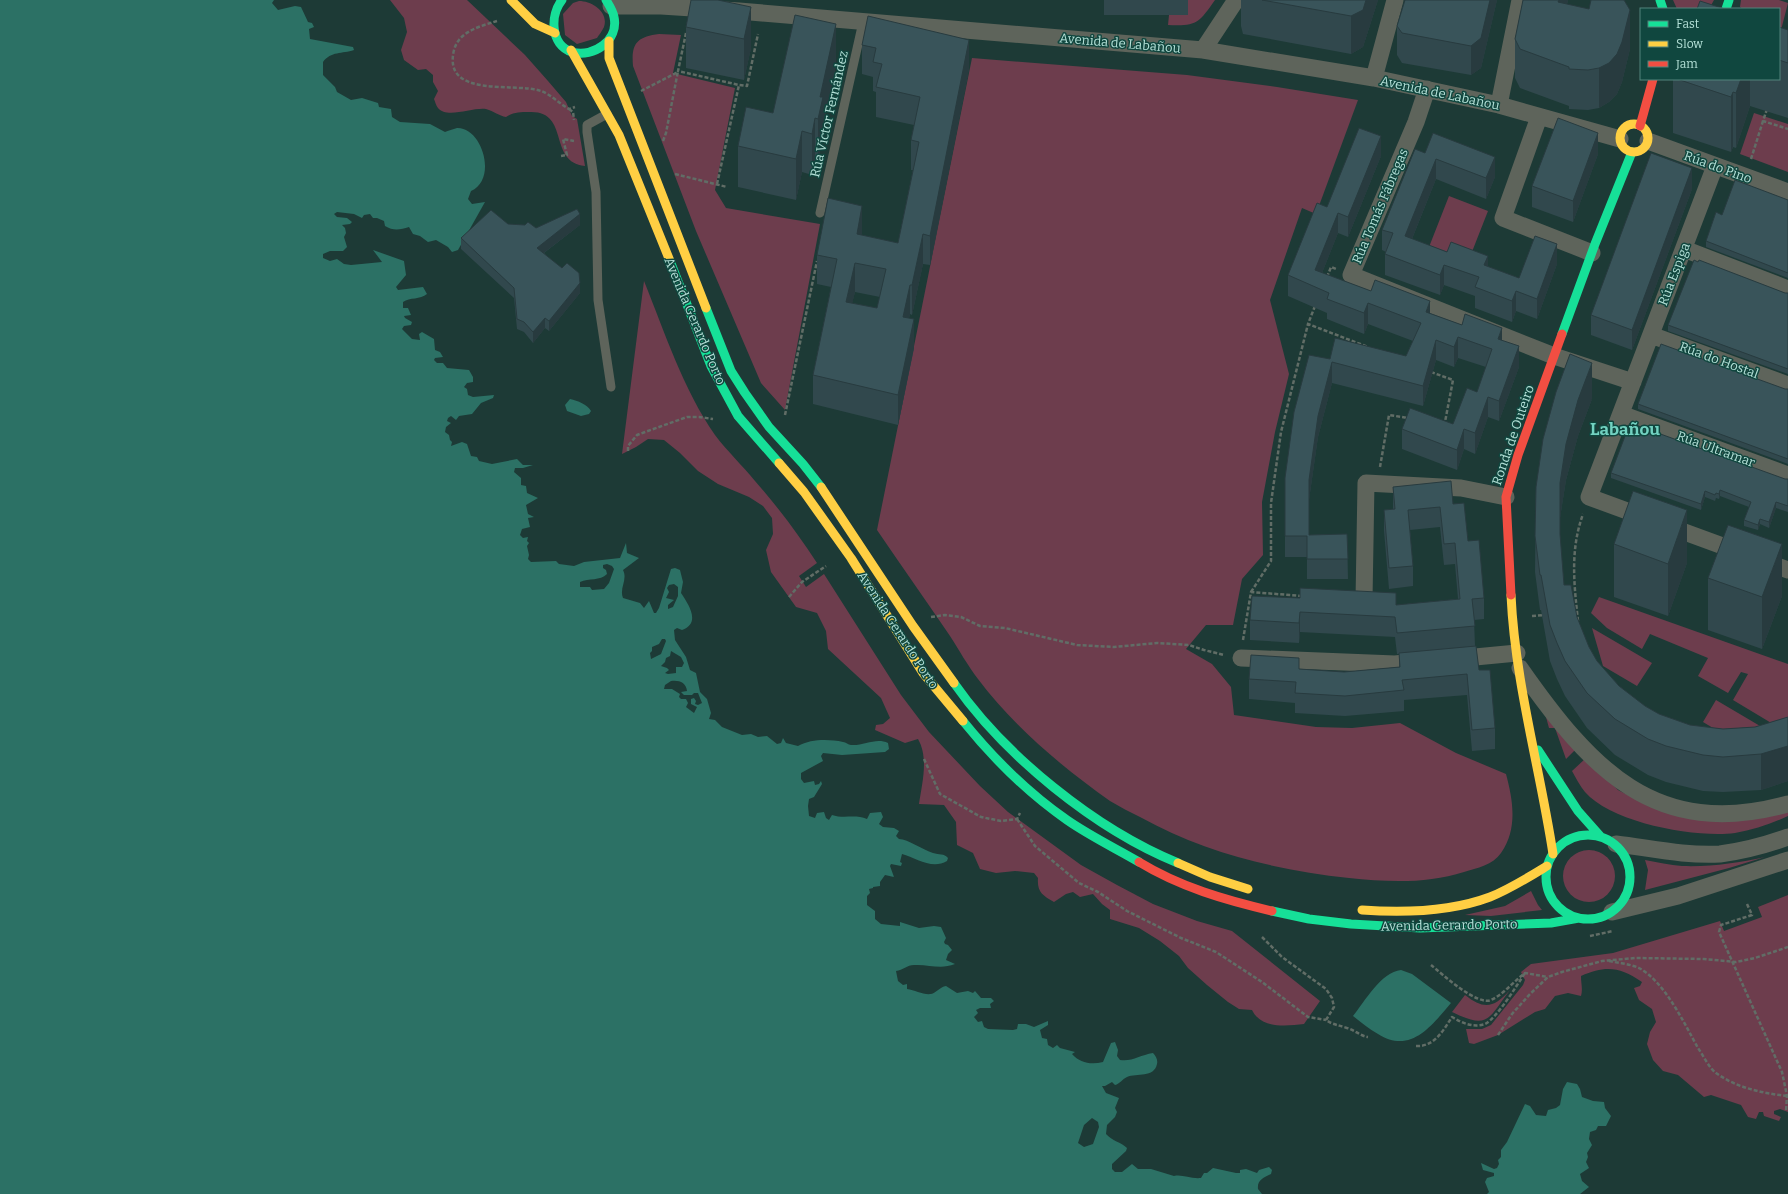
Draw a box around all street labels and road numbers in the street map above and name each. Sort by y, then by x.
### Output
street label: Avenida de Labañou [1059,30,1181,56]
street label: Rúa Víctor Fernández [807,49,851,179]
street label: Avenida de Labañou [1379,73,1501,113]
street label: Rúa Tomás Fábregas [1349,146,1411,266]
street label: Rúa do Pino [1682,148,1754,186]
street label: Rúa Espiga [1655,240,1693,308]
street label: Avenida Gerardo Porto [661,255,729,387]
street label: Rúa do Hostal [1677,339,1761,381]
street label: Ronda de Outeiro [1489,383,1537,487]
street label: Rúa Ultramar [1675,428,1757,470]
street label: Avenida Gerardo Porto [854,569,942,691]
street label: Avenida Gerardo Porto [1381,916,1517,934]

